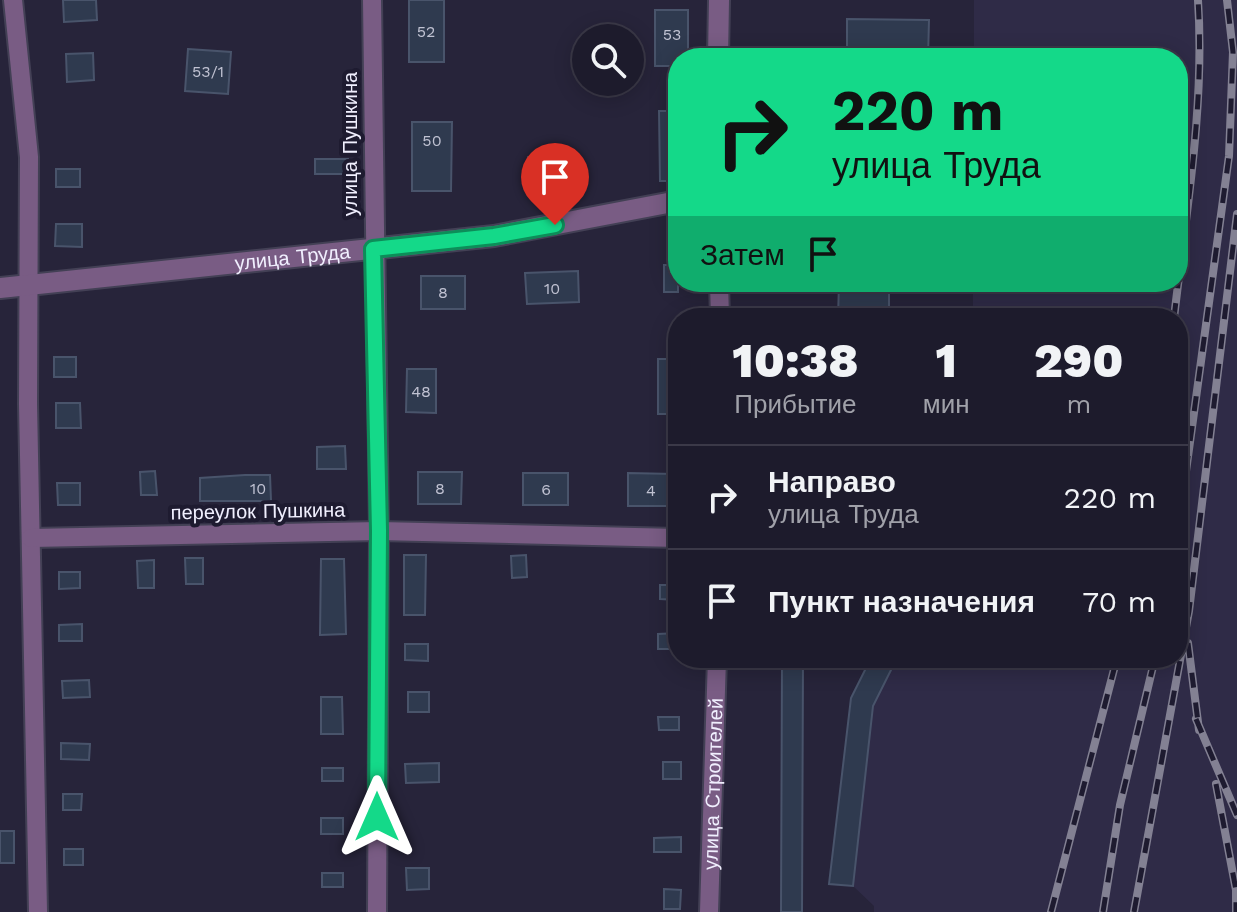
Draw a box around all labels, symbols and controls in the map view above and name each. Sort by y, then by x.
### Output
house number: 52 [417,22,435,41]
map controls [572,24,644,96]
button: search [572,24,644,96]
house number: 53 [663,25,681,44]
house number: 53/1 [192,62,224,81]
street label: улица Пушкина [338,71,362,216]
text: 220 m [832,78,1004,144]
icon: right [700,80,804,184]
house number: 50 [422,131,442,150]
pin [521,143,589,225]
text: улица Труда [832,145,1041,187]
icon: arrive [533,155,577,199]
icon: arrive [801,232,845,276]
text: Затем [700,237,785,272]
street label: улица Труда [233,239,352,275]
house number: 10 [544,279,560,298]
house number: 8 [438,283,448,302]
text: 10:38 [732,332,859,389]
text: 1 [936,332,957,389]
text: 290 [1034,332,1124,389]
house number: 48 [411,382,431,401]
text: Прибытие [734,389,857,419]
text: мин [923,389,970,419]
text: m [1066,389,1091,419]
text: Направо [768,464,896,499]
icon: right [700,475,744,519]
house number: 10 [250,479,266,498]
house number: 8 [435,479,445,498]
house number: 6 [541,480,551,499]
text: 220 m [1064,480,1156,515]
house number: 4 [646,481,656,500]
street label: переулок Пушкина [170,497,346,525]
text: улица Труда [768,499,919,529]
icon: arrive [700,579,744,623]
text: Пункт назначения [768,584,1035,619]
text: 70 m [1082,584,1156,619]
street label: улица Строителей [698,698,728,871]
position arrow [335,775,419,859]

